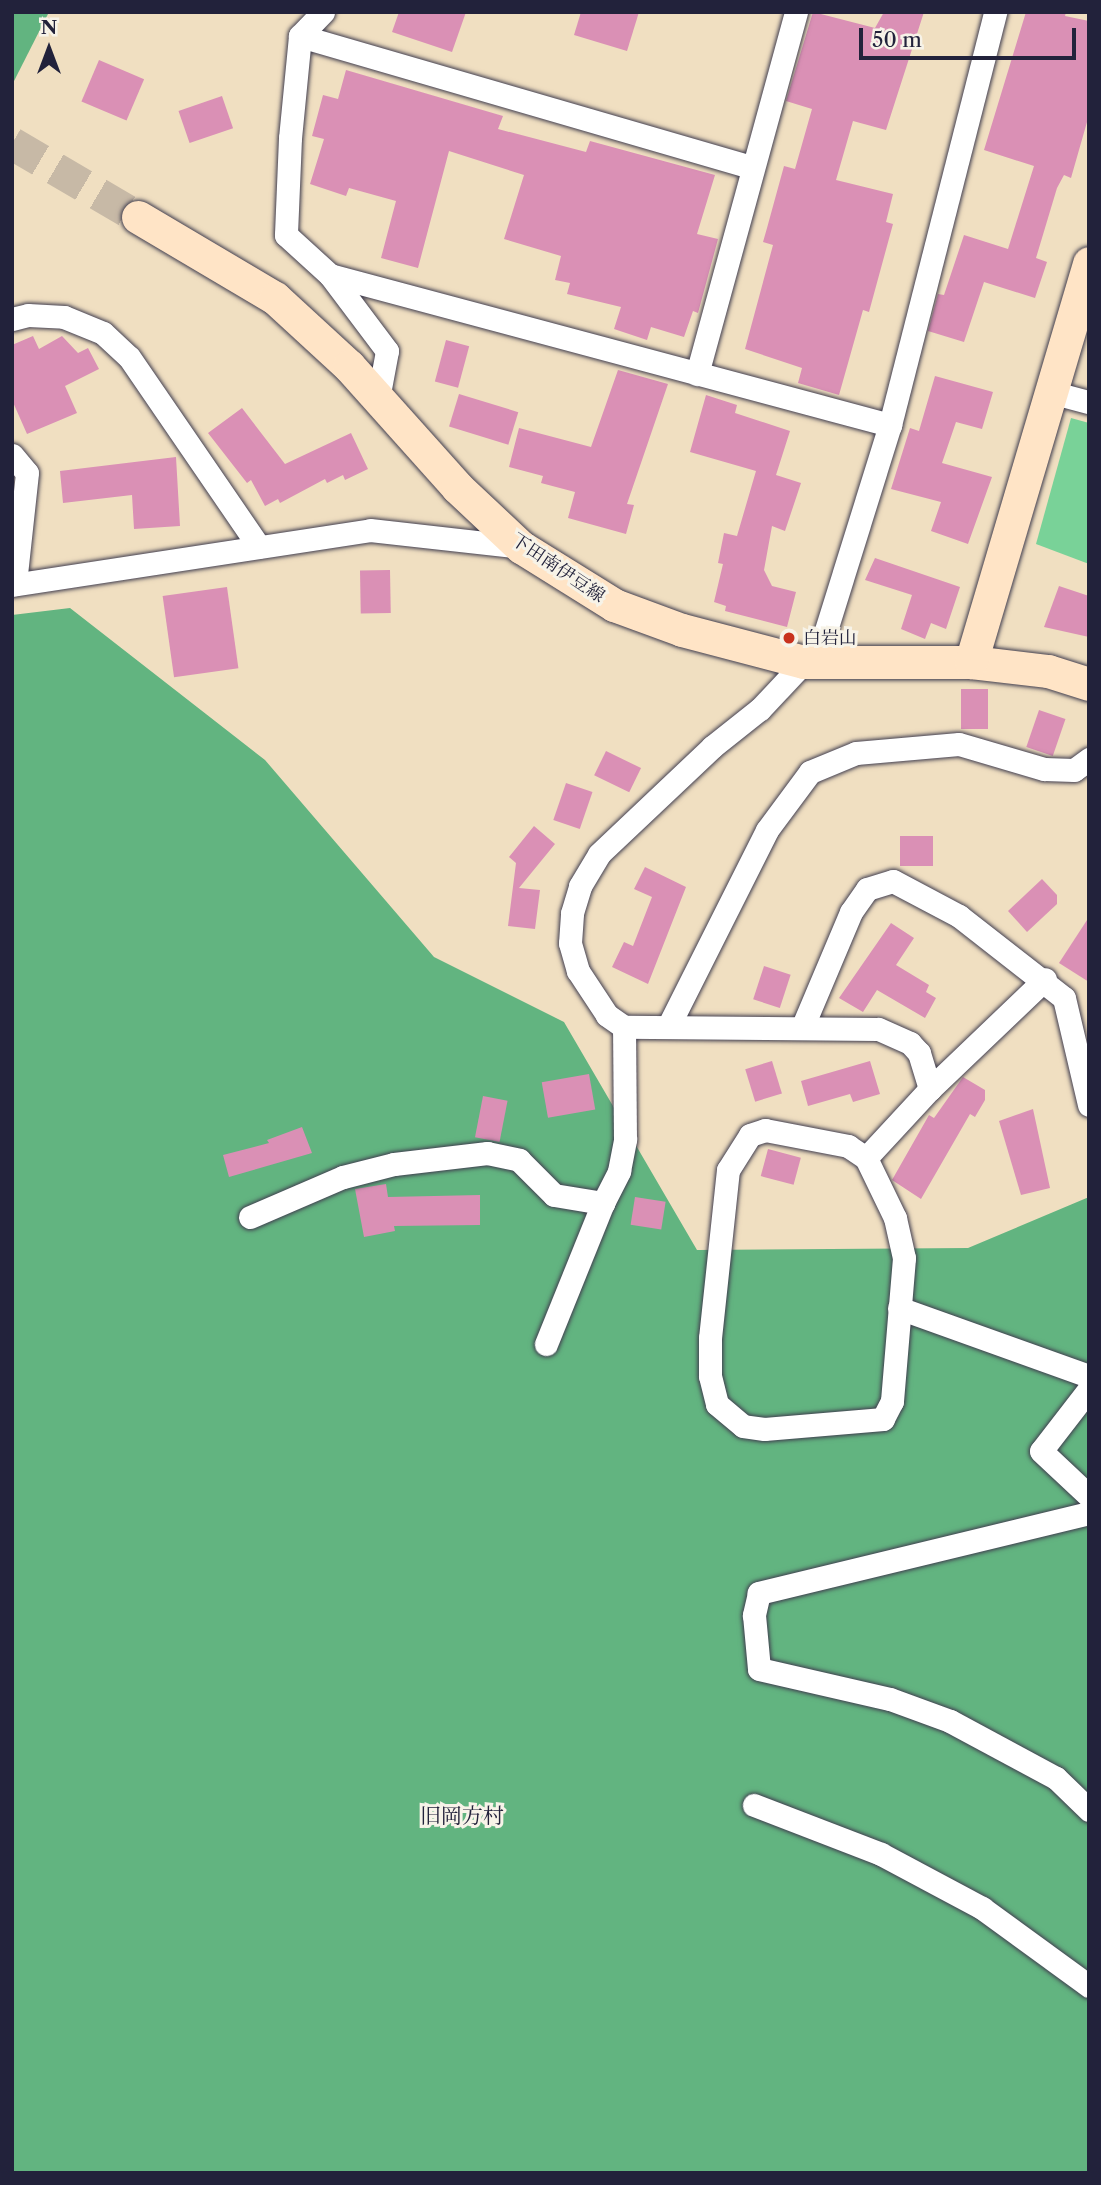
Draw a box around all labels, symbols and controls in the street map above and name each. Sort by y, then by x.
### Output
north arrow [14,14,84,84]
scale bar [863,14,1080,58]
text: N [41,16,57,39]
text: 50 m [872,27,922,52]
street label: 下田南伊豆線 [507,529,609,607]
place label: 白岩山 [803,627,857,649]
marker: 白岩山 [781,630,797,646]
district label: 旧岡方村 [420,1803,504,1829]

